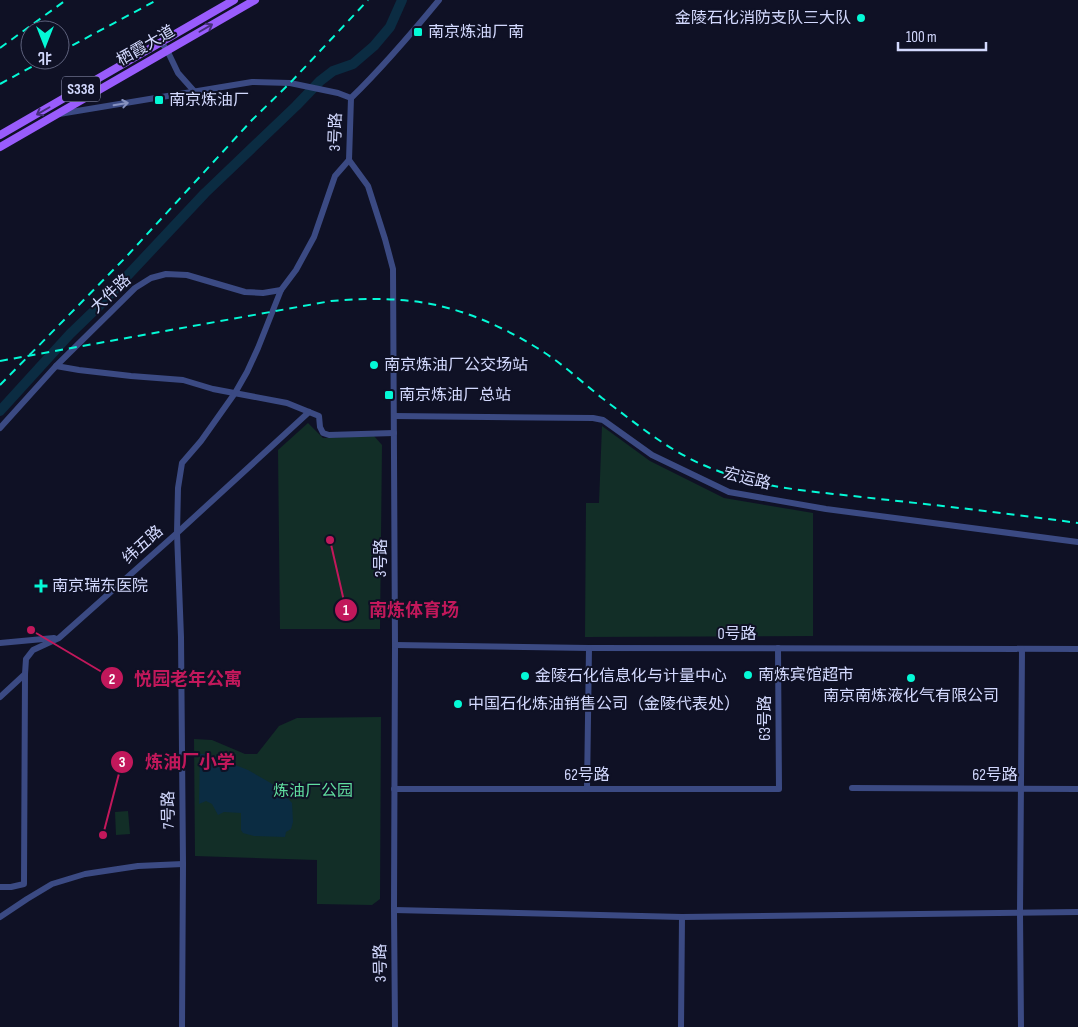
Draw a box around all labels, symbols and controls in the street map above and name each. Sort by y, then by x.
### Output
place label: 金陵石化消防支队三大队 [675,9,851,28]
marker: 金陵石化消防支队三大队 [855,12,867,24]
north arrow [20,20,70,70]
scale bar [898,20,986,52]
street label: 栖霞大道 [114,22,178,70]
one-way arrow [198,23,212,33]
place label: 南京炼油厂南 [428,23,524,42]
marker: 南京炼油厂南 [412,26,424,38]
text: 100 m [906,28,937,47]
text: 北 [38,49,52,66]
road number: S338 [62,76,100,102]
place label: 南京炼油厂 [169,91,249,110]
marker: 南京炼油厂 [153,94,165,106]
one-way arrow [113,98,129,108]
one-way arrow [37,106,51,116]
street label: 3号路 [326,112,346,152]
street label: 大件路 [87,271,135,317]
place label: 南京炼油厂公交场站 [384,356,528,375]
marker: 南京炼油厂公交场站 [368,359,380,371]
place label: 南京炼油厂总站 [399,386,511,405]
marker: 南京炼油厂总站 [383,389,395,401]
street label: 宏运路 [721,464,773,494]
street label: 纬五路 [119,522,167,568]
street label: 3号路 [372,539,391,577]
place label: 南京瑞东医院 [52,577,148,596]
marker: 南京瑞东医院 [34,579,48,593]
callout: 南炼体育场 [334,593,469,626]
text: 南炼体育场 [369,600,459,621]
text: 1 [343,601,349,620]
street label: 0号路 [717,625,757,644]
callout: 悦园老年公寓 [99,662,252,695]
place label: 南炼宾馆超市 [758,666,854,685]
place label: 金陵石化信息化与计量中心 [535,667,727,686]
text: 悦园老年公寓 [134,669,242,690]
marker: 南炼宾馆超市 [742,669,754,681]
text: 2 [109,670,115,689]
marker: 金陵石化信息化与计量中心 [519,670,531,682]
marker: 南京南炼液化气有限公司 [905,672,917,684]
place label: 南京南炼液化气有限公司 [823,687,999,706]
place label: 中国石化炼油销售公司（金陵代表处） [468,695,740,714]
street label: 63号路 [756,695,775,741]
marker: 中国石化炼油销售公司（金陵代表处） [452,698,464,710]
callout: 炼油厂小学 [110,745,245,778]
text: 炼油厂小学 [145,752,235,773]
text: 3 [119,753,126,772]
street label: 62号路 [564,766,610,785]
street label: 62号路 [972,766,1018,785]
park label: 炼油厂公园 [273,782,353,801]
street label: 7号路 [159,791,179,829]
street label: 3号路 [371,943,391,983]

